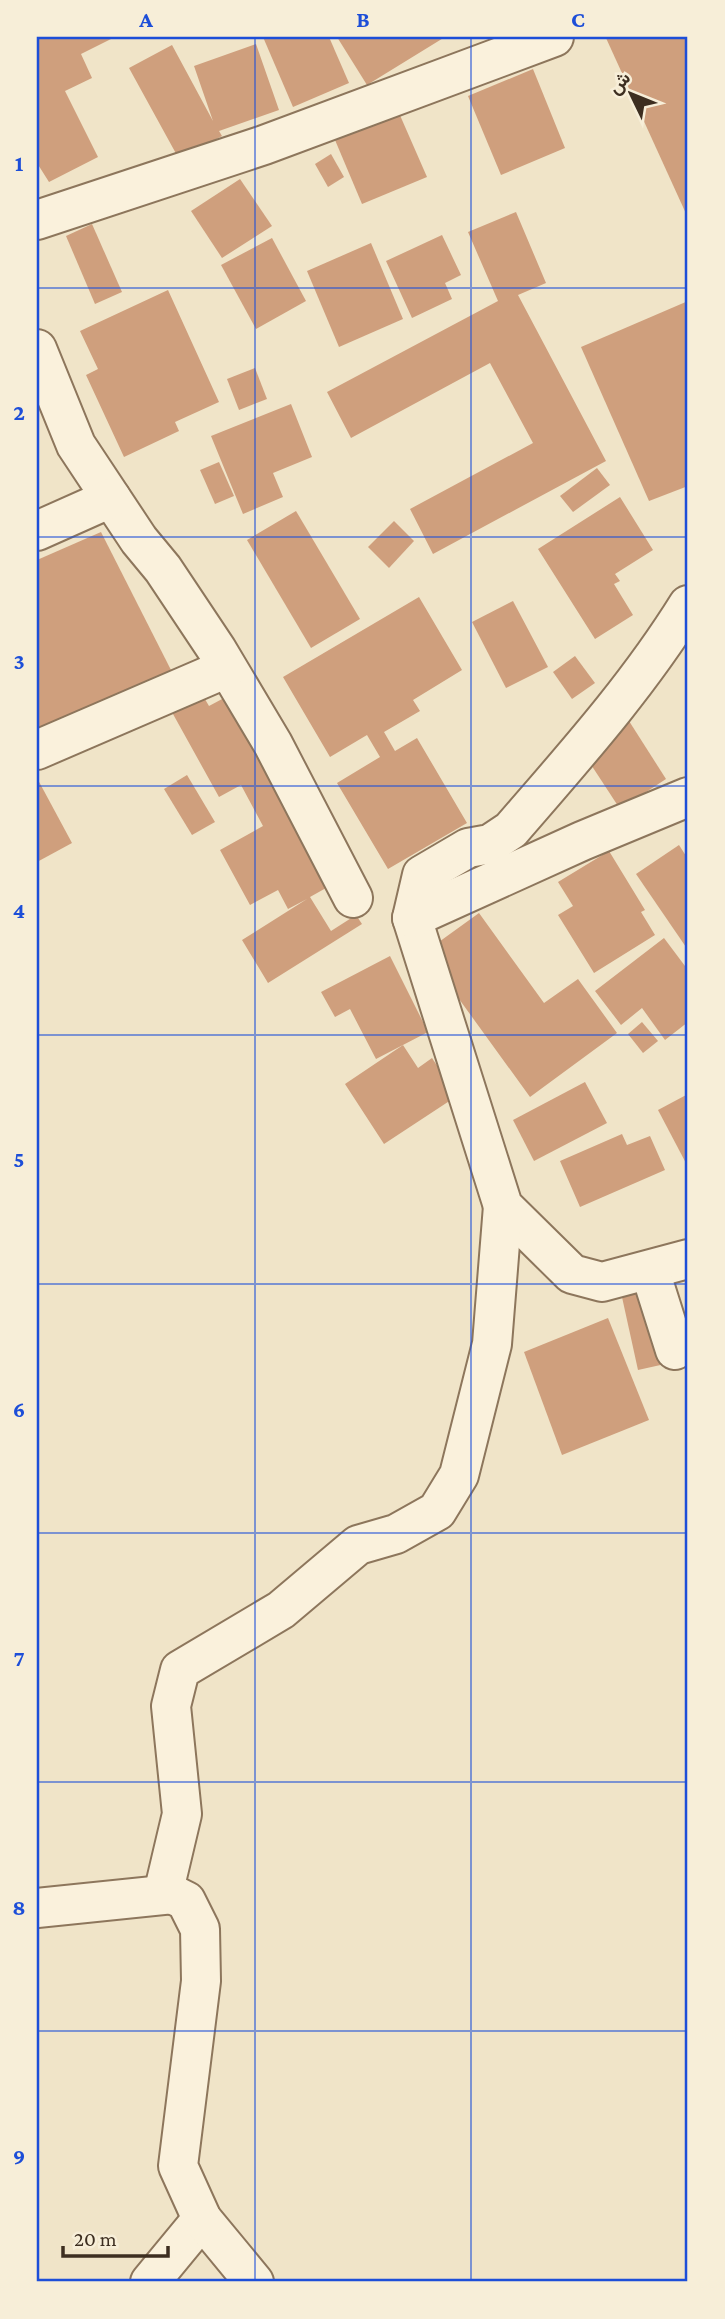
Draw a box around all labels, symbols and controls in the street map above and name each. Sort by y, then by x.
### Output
text: A [138,6,153,32]
text: B [356,6,370,32]
text: C [571,6,585,32]
north arrow [596,60,666,130]
text: ش [603,67,635,99]
text: 1 [15,150,24,176]
text: 2 [13,399,25,425]
text: 3 [13,648,25,674]
text: 4 [13,897,25,923]
text: 5 [13,1146,25,1172]
text: 6 [13,1396,25,1422]
text: 7 [13,1645,25,1671]
text: 8 [12,1894,26,1920]
text: 9 [13,2143,25,2169]
scale bar [63,2214,168,2258]
text: 20 m [74,2227,117,2251]

